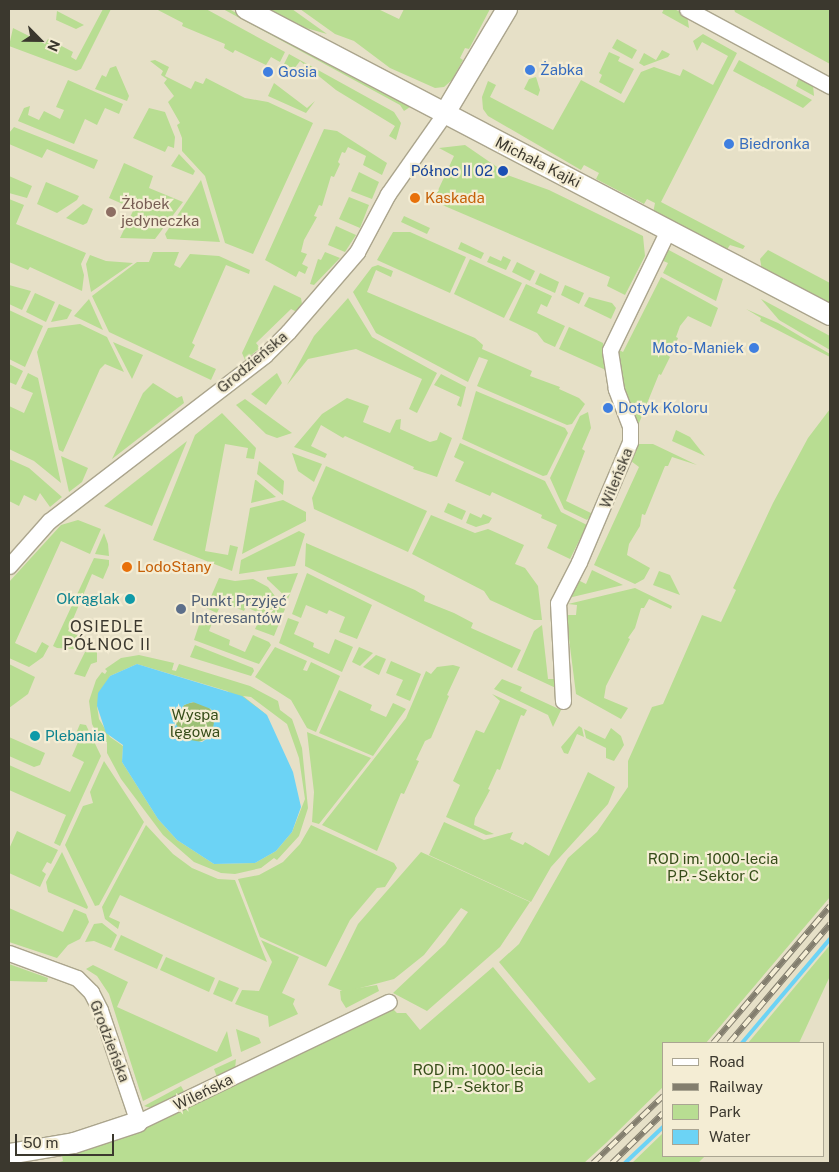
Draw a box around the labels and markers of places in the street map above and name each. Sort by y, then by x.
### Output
place label: Żabka [540,61,583,79]
place label: Gosia [278,63,317,81]
marker: Żabka [524,64,536,76]
marker: Gosia [262,66,274,78]
place label: Biedronka [739,135,810,153]
marker: Biedronka [723,138,735,150]
place label: Północ II 02 [411,162,493,180]
marker: Północ II 02 [497,165,509,177]
place label: Kaskada [425,189,485,207]
marker: Kaskada [409,192,421,204]
place label: Żłobek jedyneczka [121,194,199,229]
marker: Żłobek jedyneczka [105,206,117,218]
place label: Moto-Maniek [652,339,744,357]
marker: Moto-Maniek [748,342,760,354]
place label: Dotyk Koloru [618,399,708,417]
marker: Dotyk Koloru [602,402,614,414]
place label: LodoStany [137,558,212,576]
marker: LodoStany [121,561,133,573]
place label: Okrąglak [56,590,120,608]
place label: Punkt Przyjęć Interesantów [191,591,287,626]
marker: Okrąglak [124,593,136,605]
marker: Punkt Przyjęć Interesantów [175,603,187,615]
place label: Plebania [45,727,105,745]
marker: Plebania [29,730,41,742]

